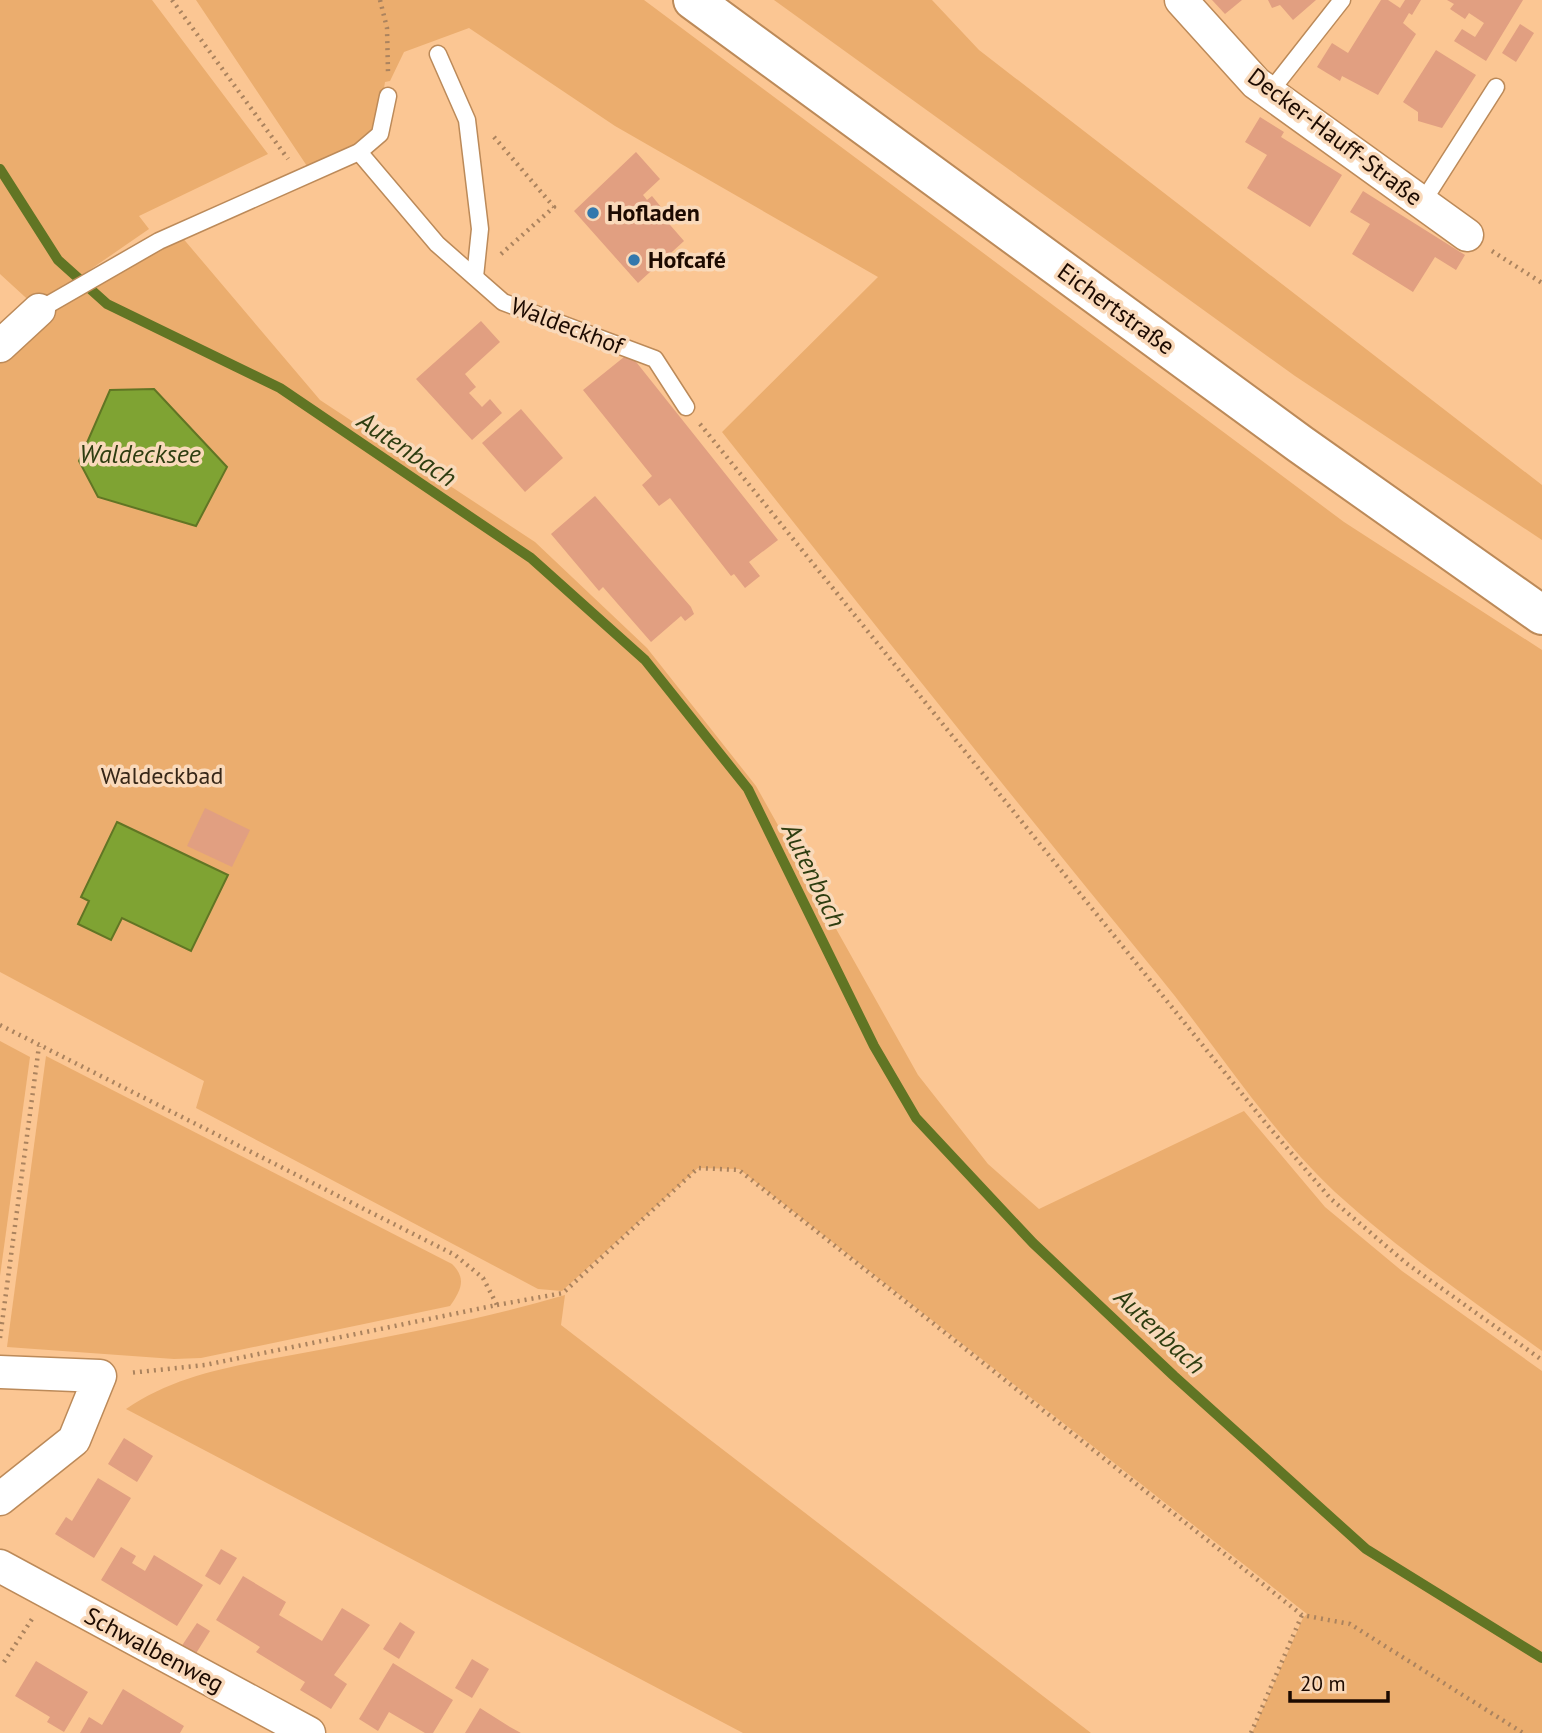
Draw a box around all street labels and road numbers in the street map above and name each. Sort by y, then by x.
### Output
street label: Decker-Hauff-Straße [1242,61,1429,212]
street label: Eichertstraße [1052,256,1181,361]
street label: Waldeckhof [506,290,629,362]
street label: Schwalbenweg [79,1600,229,1699]

